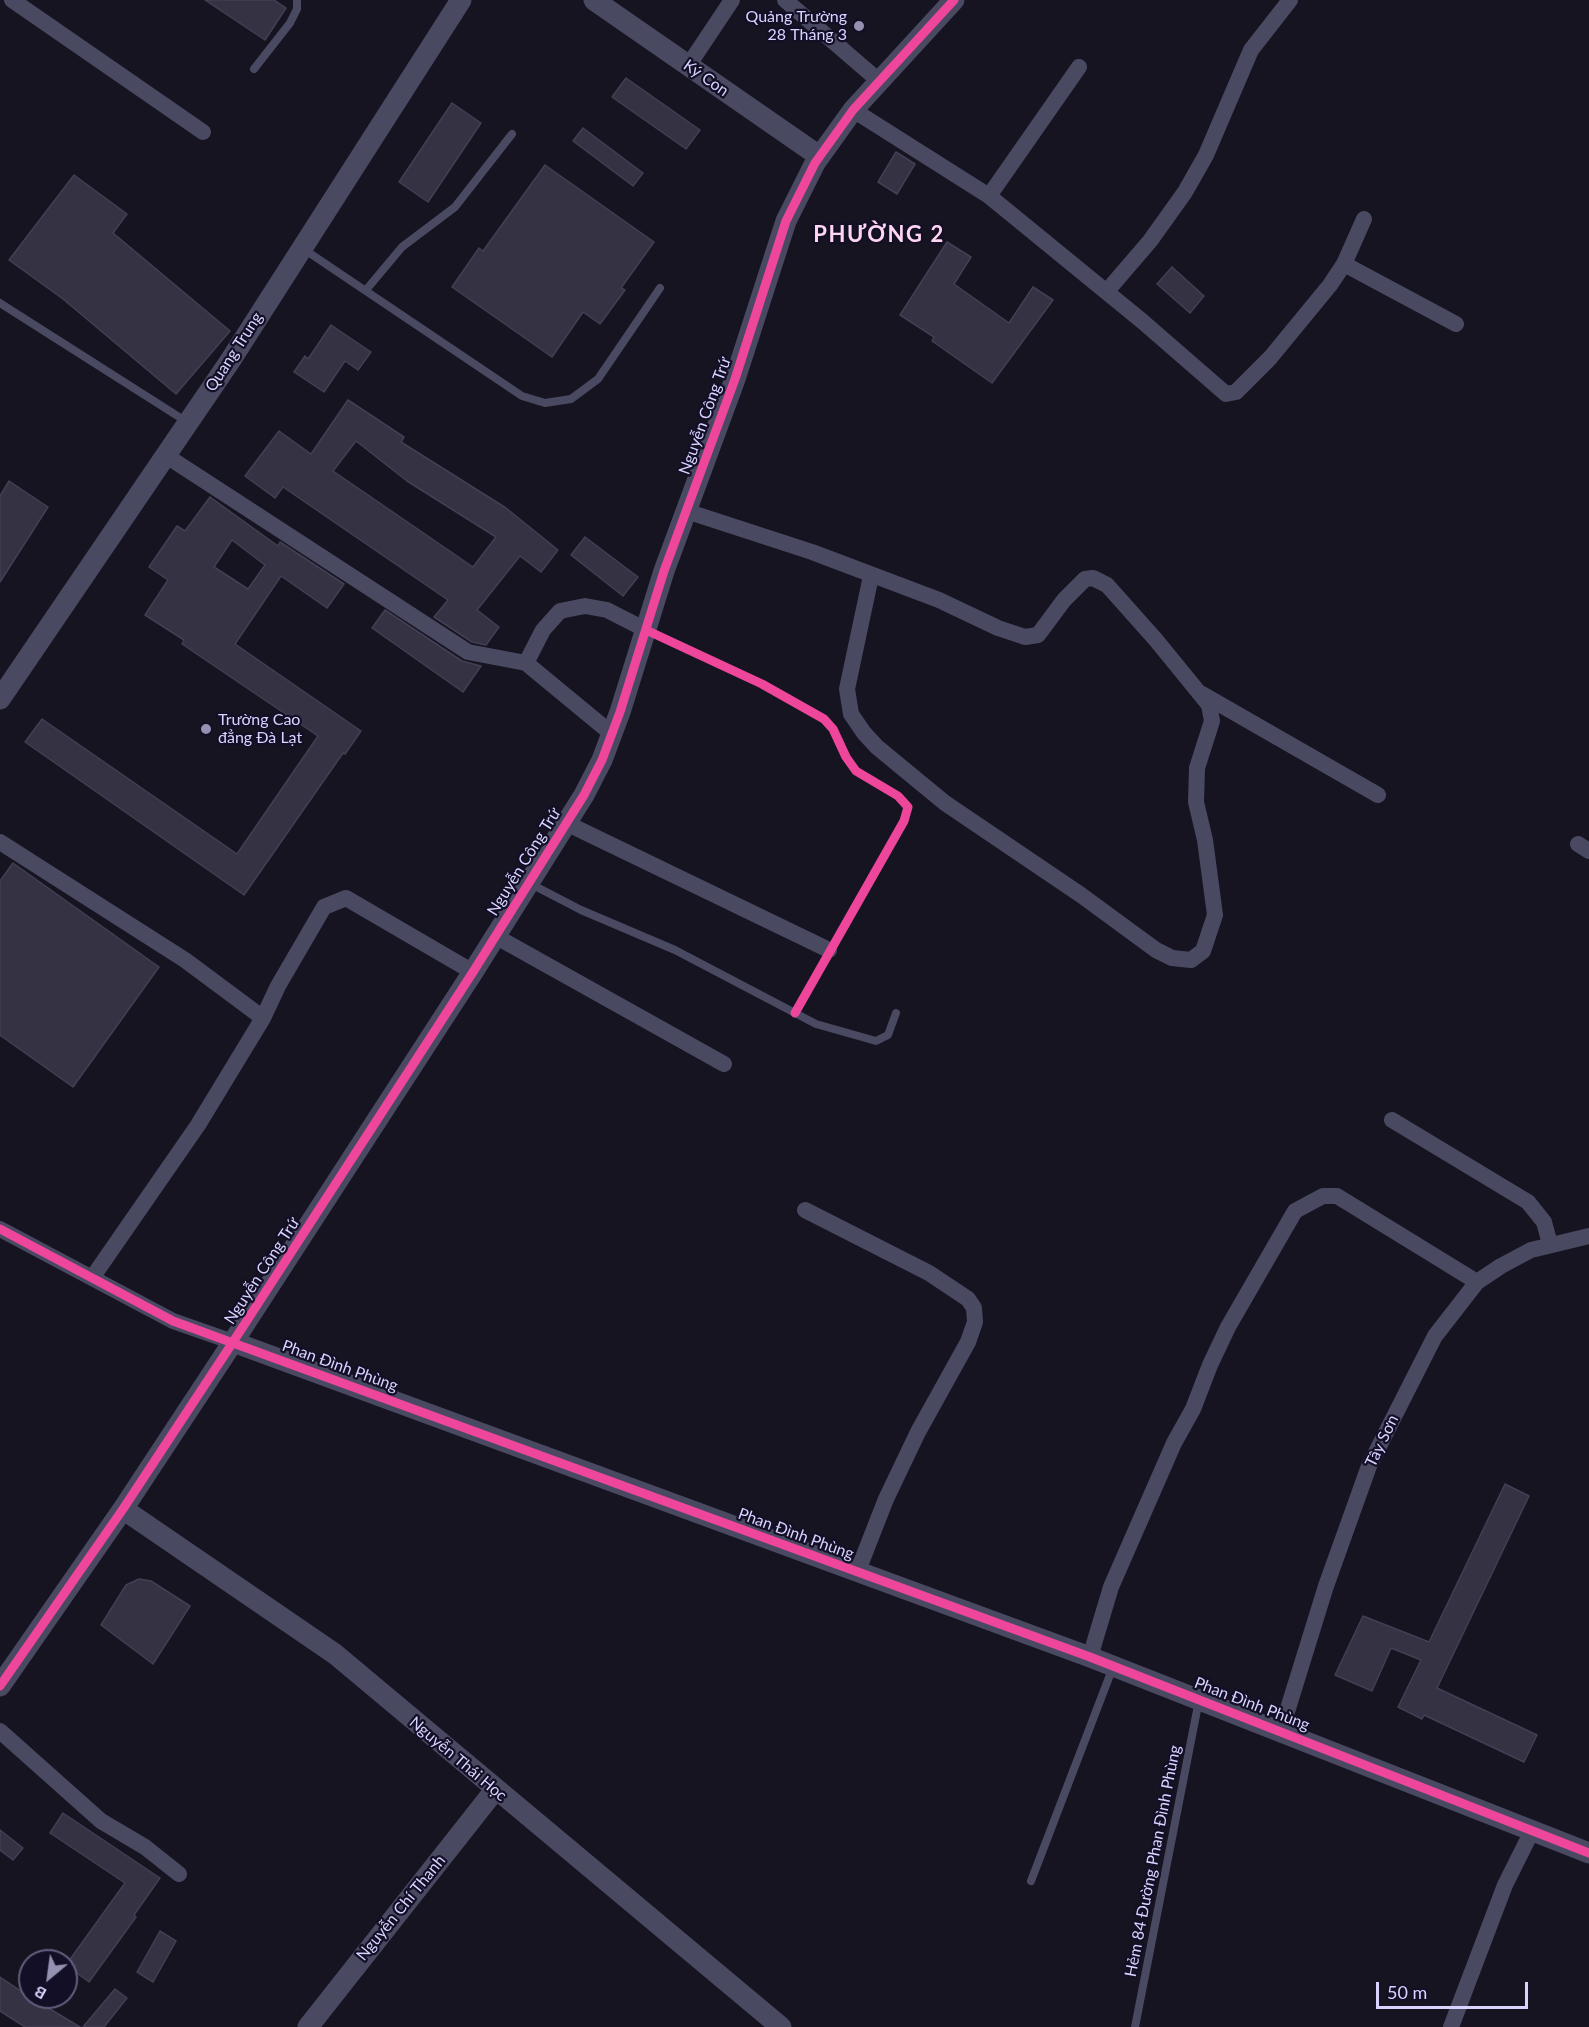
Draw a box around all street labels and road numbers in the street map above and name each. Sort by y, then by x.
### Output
street label: Ký Con [680,56,732,100]
street label: Quang Trung [201,309,267,395]
street label: Nguyễn Công Trứ [675,355,735,477]
street label: Nguyễn Công Trứ [483,805,565,919]
street label: Nguyễn Công Trứ [220,1214,304,1328]
street label: Phan Đình Phùng [279,1336,401,1396]
street label: Tây Sơn [1361,1412,1403,1470]
street label: Phan Đình Phùng [735,1504,857,1564]
street label: Phan Đình Phùng [1192,1673,1312,1735]
street label: Nguyễn Thái Học [405,1713,511,1805]
street label: Hẻm 84 Đường Phan Đình Phùng [1121,1743,1185,1979]
street label: Nguyễn Chí Thanh [353,1851,449,1965]

